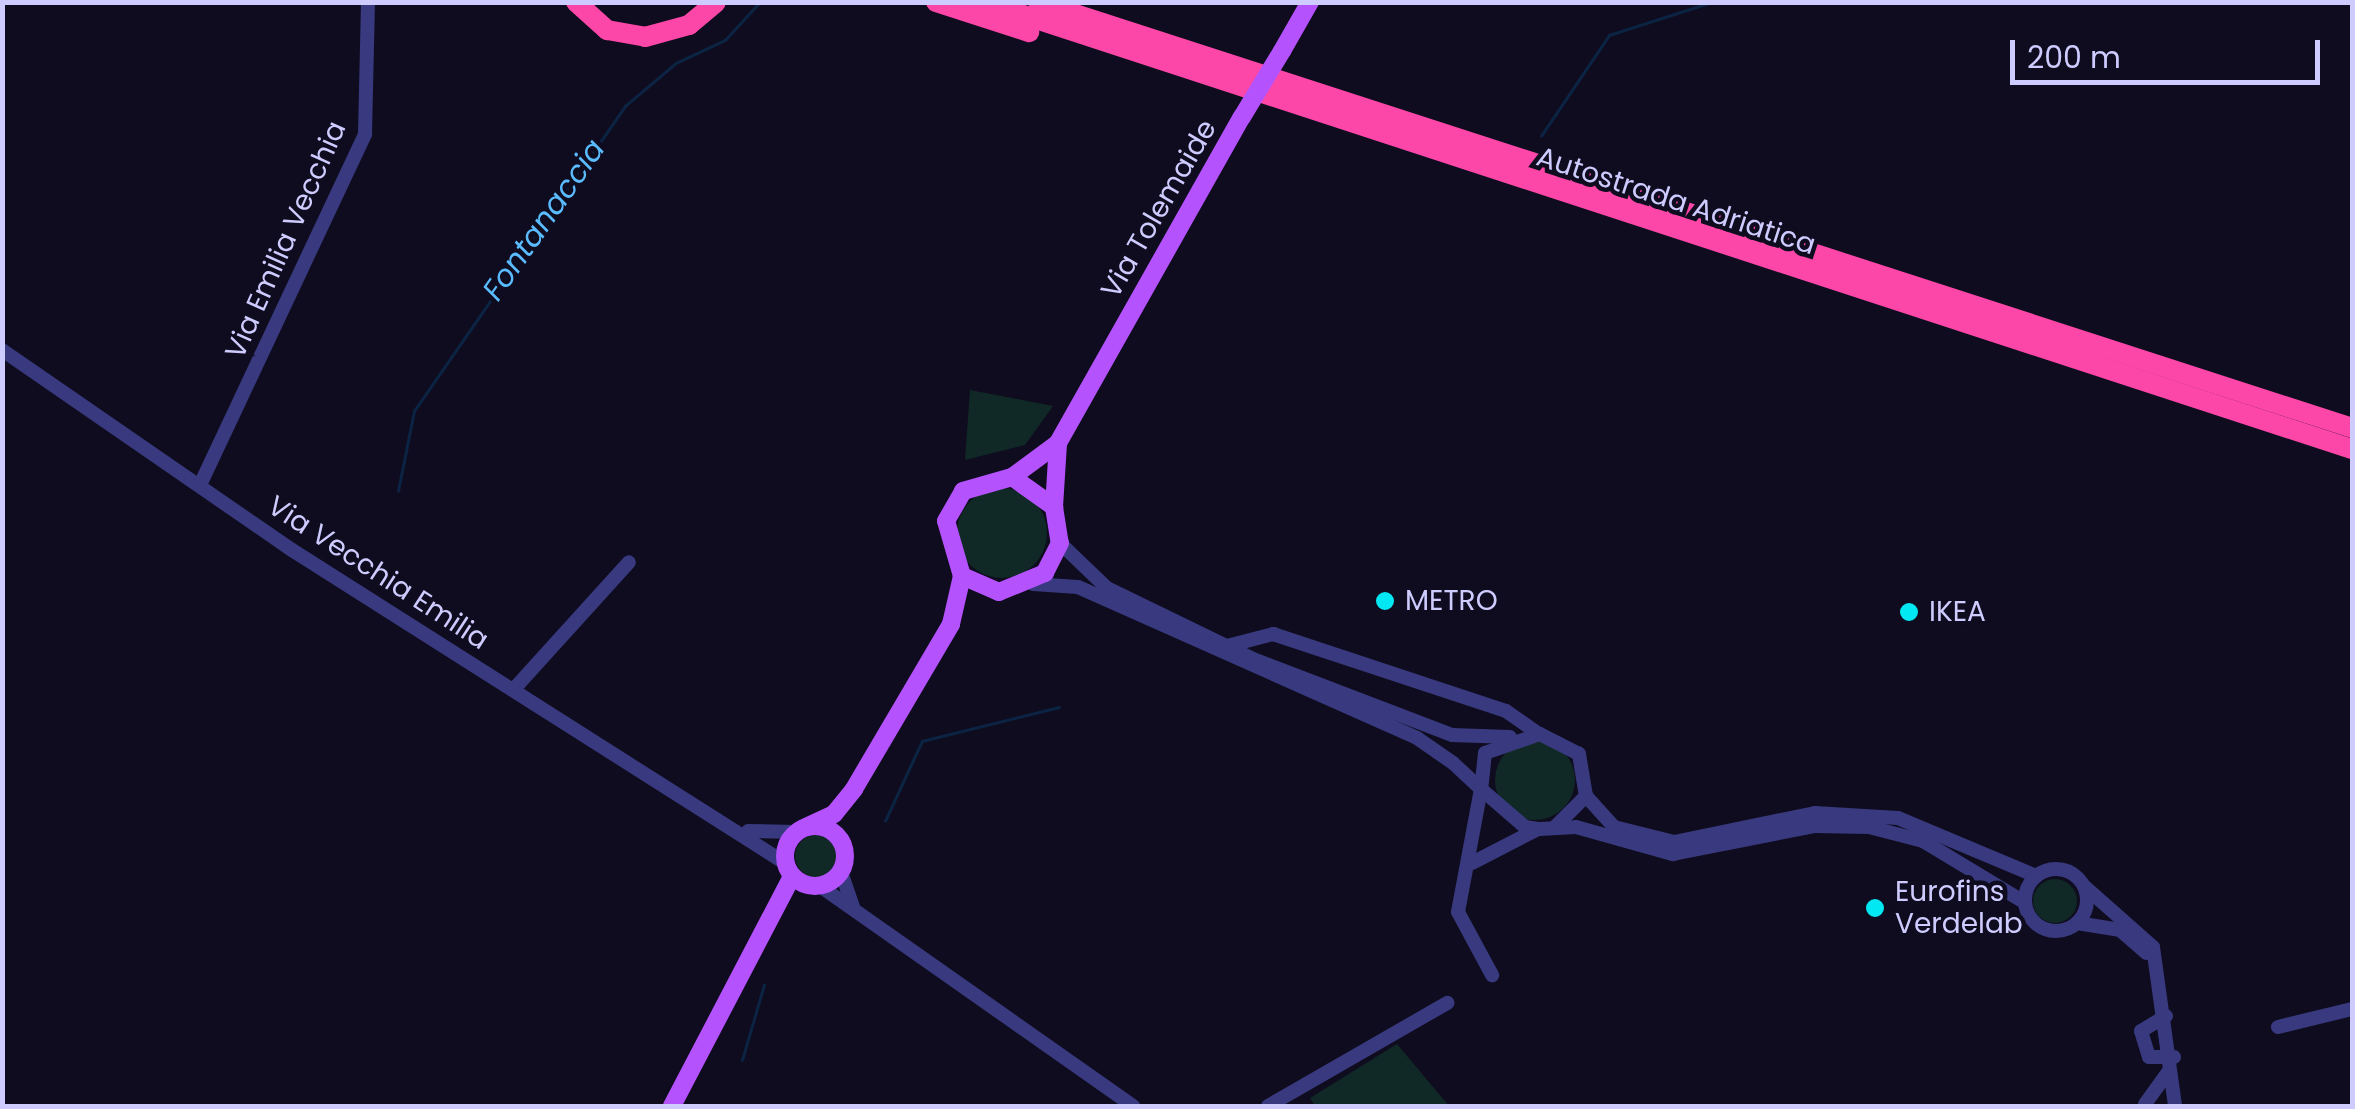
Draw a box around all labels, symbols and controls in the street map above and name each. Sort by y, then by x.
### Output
scale bar [2015,20,2325,82]
text: 200 m [2027,36,2121,79]
street label: Via Tolemaide [1094,114,1224,304]
street label: Via Emilia Vecchia [218,116,354,364]
water label: Fontanaccia [475,133,613,307]
street label: Autostrada Adriatica [1532,140,1820,262]
street label: Via Vecchia Emilia [261,489,495,657]
place label: METRO [1405,584,1498,618]
marker: METRO [1374,590,1396,612]
place label: IKEA [1929,595,1986,629]
marker: IKEA [1898,601,1920,623]
place label: Eurofins Verdelab [1895,875,2023,941]
marker: Eurofins Verdelab [1864,897,1886,919]

